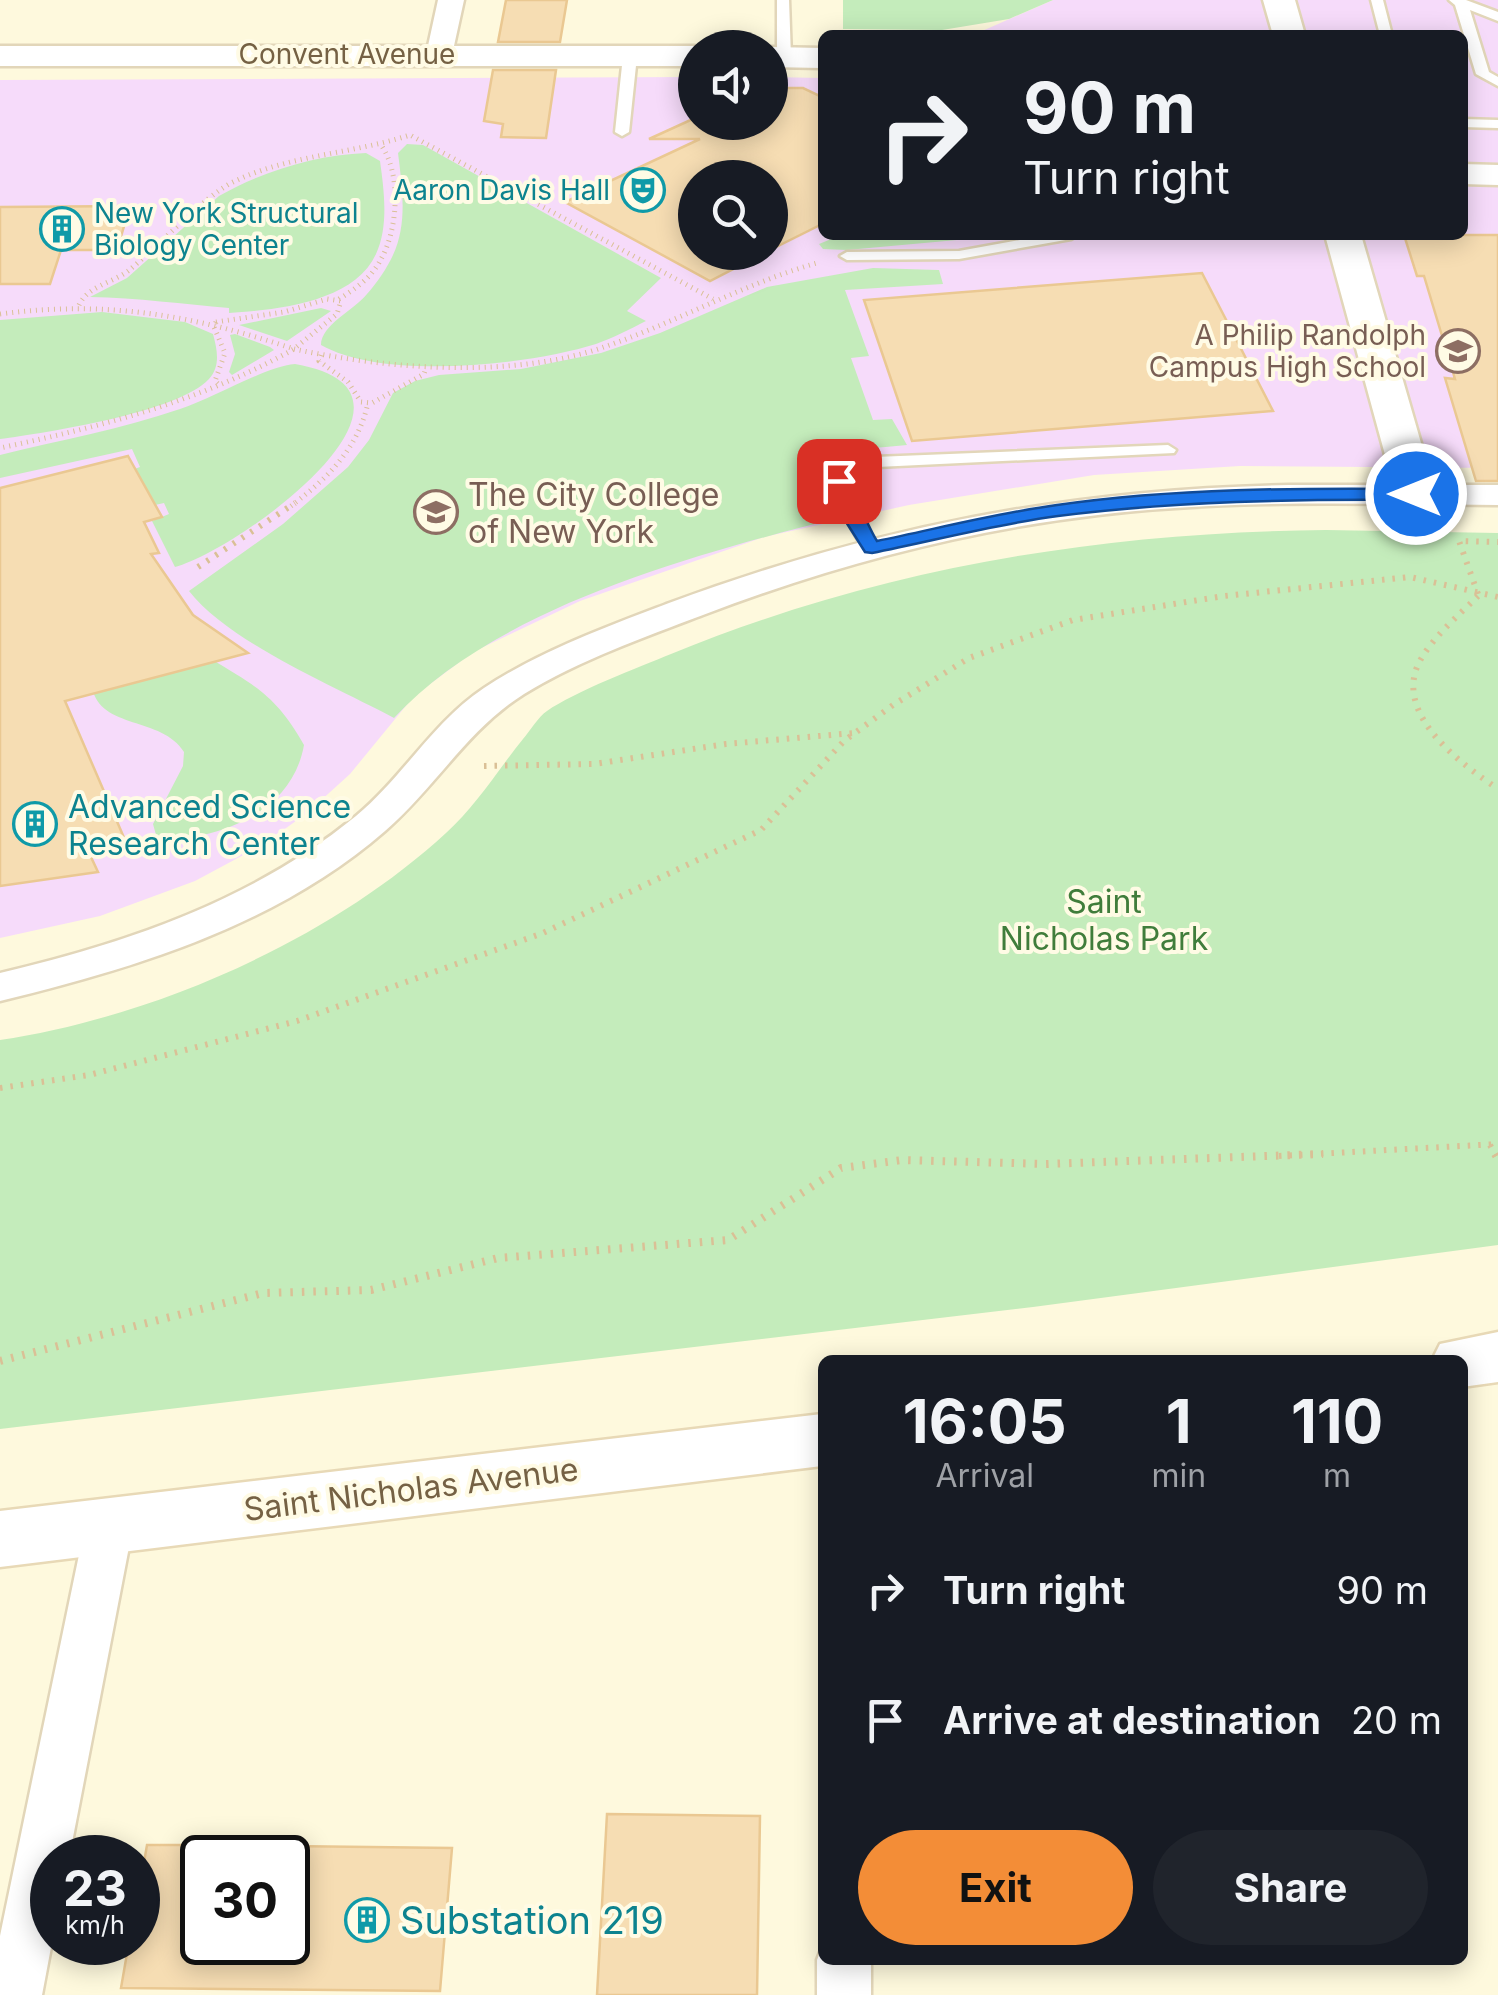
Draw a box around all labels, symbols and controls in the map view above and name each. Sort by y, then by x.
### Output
map controls [678,30,788,270]
button: sound [678,30,788,140]
street label: Convent Avenue [239,37,455,71]
text: 90 m [1023,65,1196,150]
icon: right [858,70,988,200]
text: Turn right [1023,150,1230,205]
button: search [678,160,788,270]
theatre icon: Aaron Davis Hall [620,167,666,213]
place label: Aaron Davis Hall [393,173,610,207]
place label: New York Structural Biology Center [94,196,359,262]
building icon: New York Structural Biology Center [39,206,85,252]
place label: A Philip Randolph Campus High School [1149,318,1426,384]
school or university icon: A Philip Randolph Campus High School [1435,328,1481,374]
pin [797,439,882,524]
position arrow [1364,442,1468,546]
icon: arrive [812,454,867,509]
place label: The City College of New York [468,475,719,551]
school or university icon: The City College of New York [413,489,459,535]
place label: Advanced Science Research Center [68,787,351,863]
building icon: Advanced Science Research Center [12,801,58,847]
park label: Saint Nicholas Park [1000,882,1209,958]
text: 16:05 [903,1385,1067,1457]
text: 1 [1166,1385,1192,1457]
text: 110 [1291,1385,1383,1457]
street label: Saint Nicholas Avenue [241,1449,581,1529]
text: Arrival [935,1456,1034,1495]
text: min [1151,1456,1206,1495]
text: m [1323,1456,1351,1495]
icon: right [858,1563,913,1618]
text: Turn right [943,1567,1125,1613]
text: 90 m [1336,1567,1428,1613]
icon: arrive [858,1693,913,1748]
text: Arrive at destination [943,1697,1321,1743]
text: 20 m [1351,1697,1442,1743]
button: Exit [858,1830,1133,1945]
button: Share [1153,1830,1428,1945]
speed limit sign: 30 [180,1835,310,1965]
text: 23 [63,1858,127,1918]
building icon: Substation 219 [344,1897,390,1943]
place label: Substation 219 [400,1897,664,1943]
text: km/h [65,1910,125,1940]

